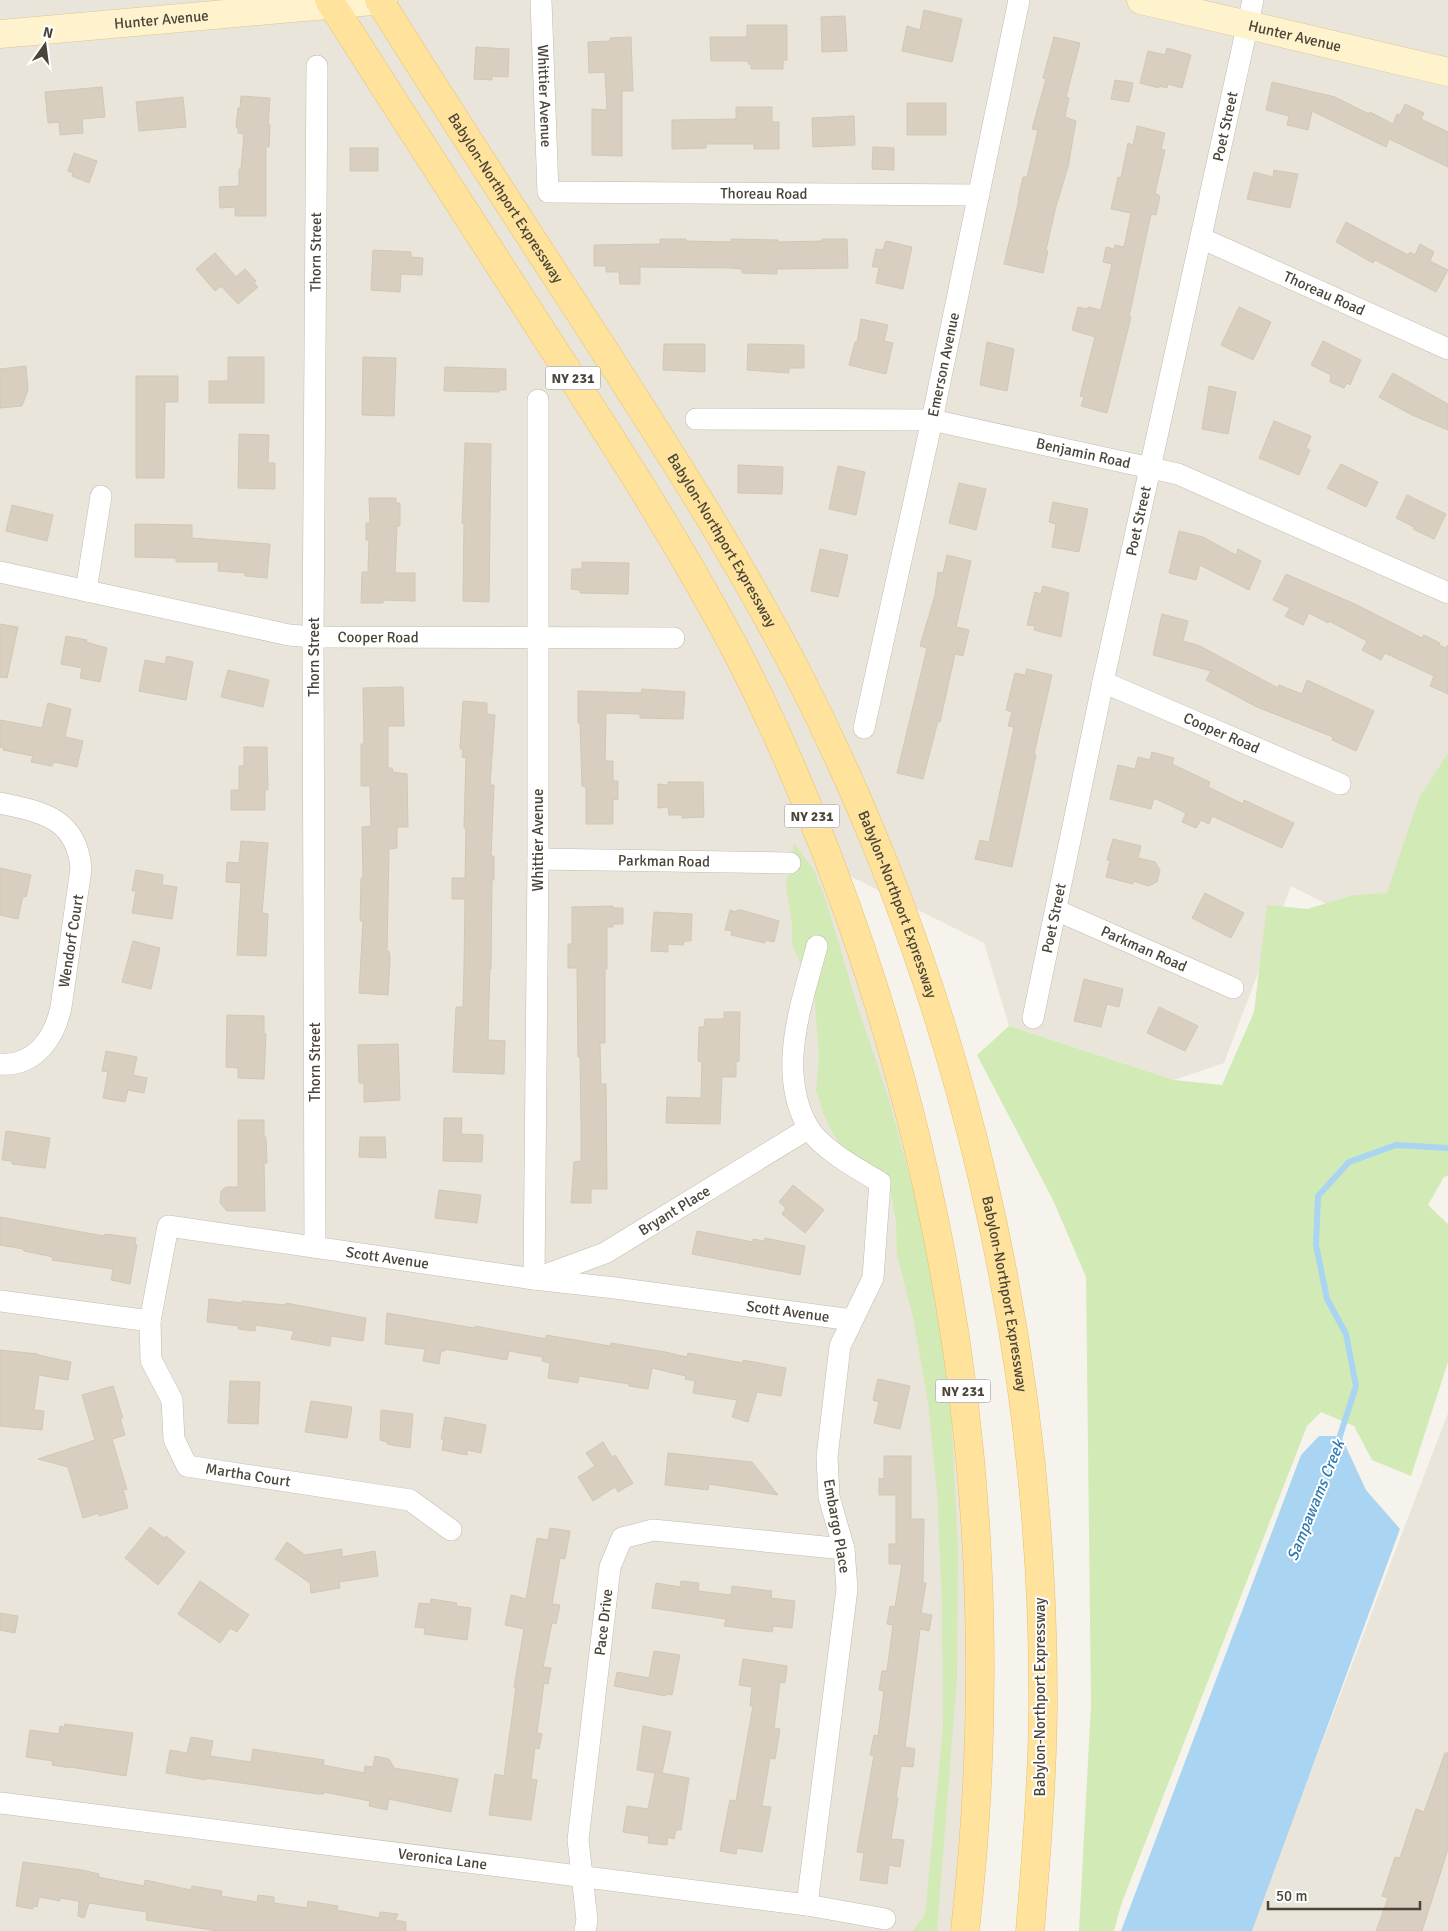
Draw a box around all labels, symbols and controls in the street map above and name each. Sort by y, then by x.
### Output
street label: Hunter Avenue [113,7,209,33]
street label: Hunter Avenue [1247,16,1343,56]
north arrow [20,20,70,70]
text: N [41,23,55,42]
street label: Whittier Avenue [534,44,555,148]
street label: Poet Street [1209,90,1242,163]
street label: Babylon-Northport Expressway [444,110,567,286]
street label: Thoreau Road [720,184,808,203]
street label: Thorn Street [306,212,325,292]
street label: Thoreau Road [1281,267,1368,319]
street label: Emerson Avenue [924,311,963,418]
road number: NY 231 [546,366,600,389]
street label: Benjamin Road [1034,434,1132,472]
street label: Babylon-Northport Expressway [663,450,780,630]
street label: Poet Street [1122,484,1155,558]
street label: Thorn Street [305,617,323,697]
street label: Cooper Road [338,628,419,646]
street label: Cooper Road [1181,709,1262,757]
street label: Whittier Avenue [529,789,547,891]
road number: NY 231 [784,804,840,828]
street label: Babylon-Northport Expressway [854,808,941,1000]
street label: Parkman Road [618,851,710,871]
street label: Poet Street [1038,881,1070,955]
street label: Wendorf Court [55,893,87,989]
street label: Parkman Road [1098,922,1190,976]
street label: Thorn Street [306,1022,324,1102]
street label: Bryant Place [635,1182,714,1239]
street label: Babylon-Northport Expressway [978,1194,1031,1393]
street label: Scott Avenue [345,1243,430,1273]
street label: Scott Avenue [745,1297,831,1326]
road number: NY 231 [936,1380,990,1402]
water label: Sampawams Creek [1283,1435,1350,1564]
street label: Martha Court [204,1459,292,1491]
street label: Embargo Place [820,1477,854,1575]
street label: Pace Drive [591,1588,616,1657]
street label: Babylon-Northport Expressway [1031,1598,1049,1796]
street label: Veronica Lane [397,1844,488,1873]
scale bar [1268,1878,1420,1910]
text: 50 m [1276,1887,1307,1905]

